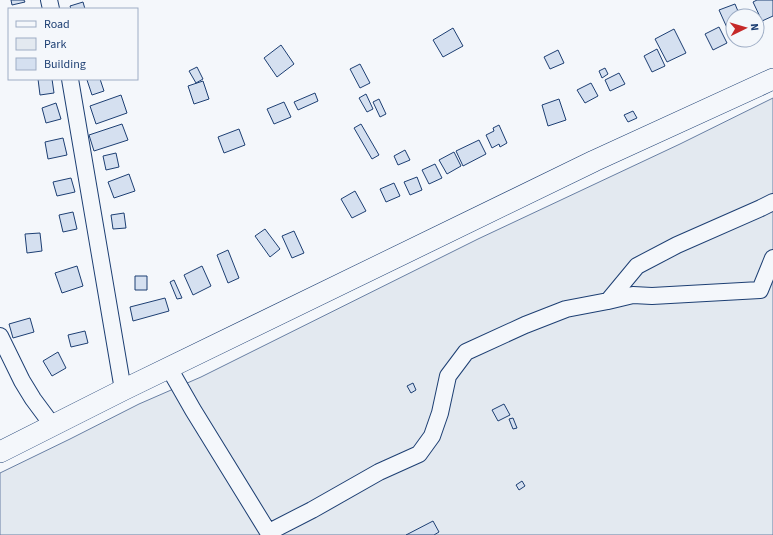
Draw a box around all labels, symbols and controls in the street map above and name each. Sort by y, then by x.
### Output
legend [8,8,138,80]
north arrow [725,8,765,48]
text: Road [44,16,70,33]
text: N [747,23,762,31]
text: Park [44,36,66,53]
text: Building [44,56,86,73]

